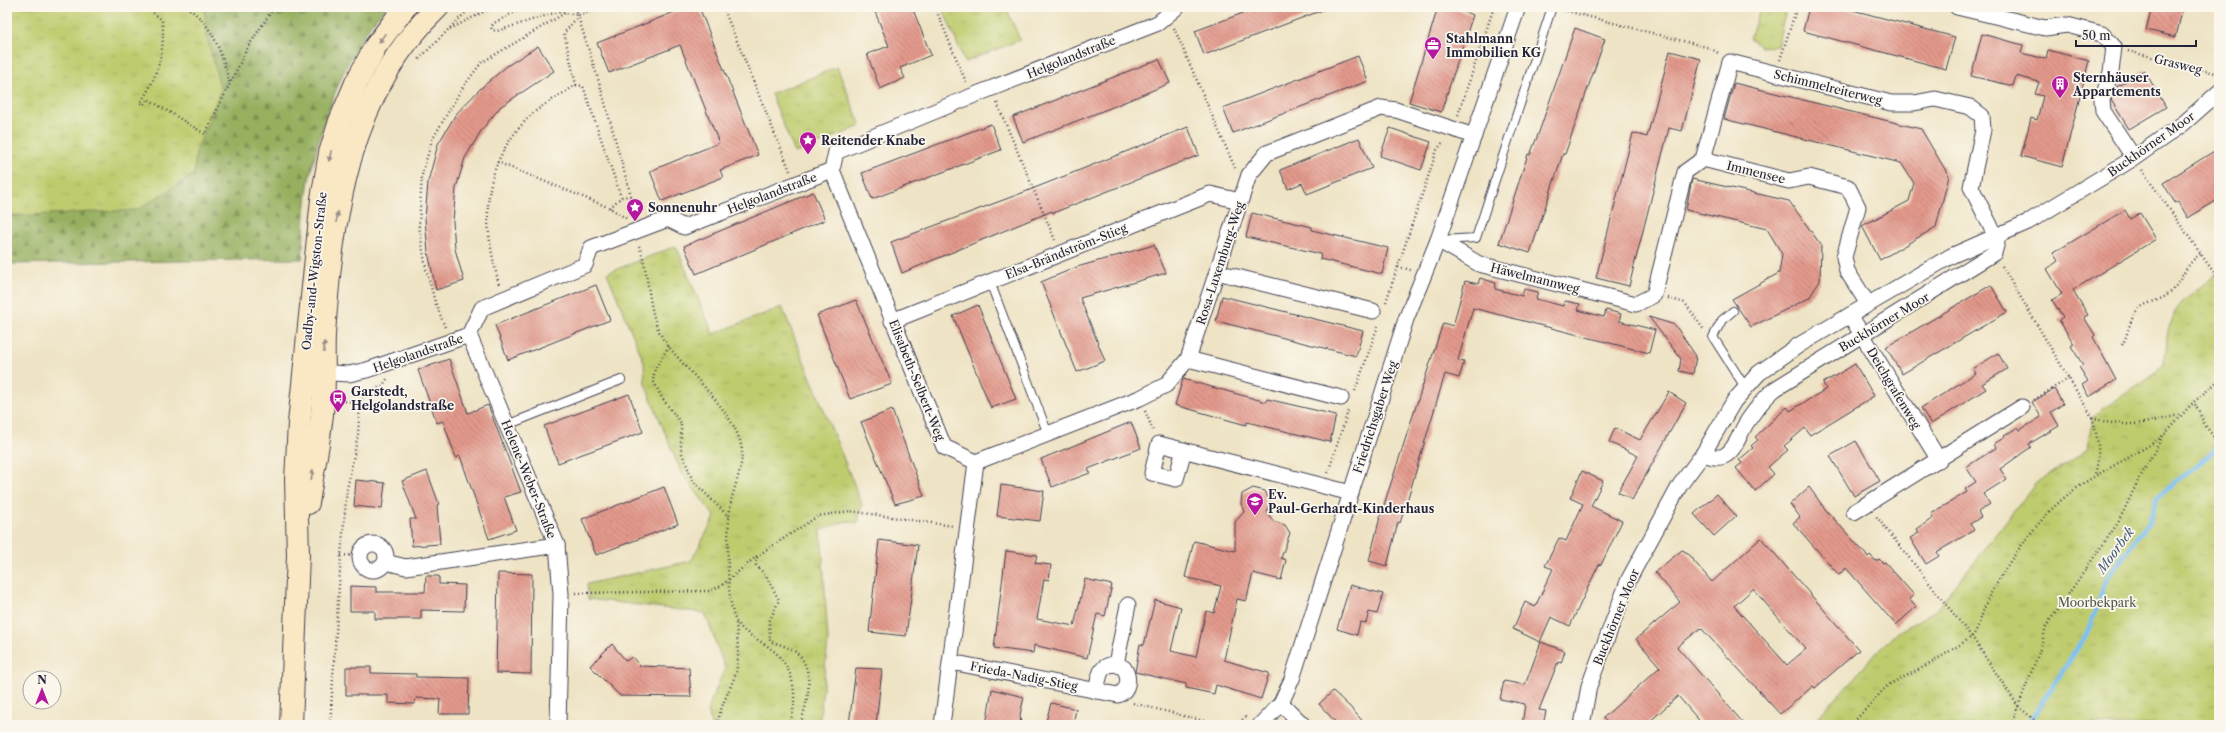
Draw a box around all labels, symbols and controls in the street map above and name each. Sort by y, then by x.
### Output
scale bar [2076,22,2196,48]
text: 50 m [2082,28,2111,43]
place label: Stahlmann Immobilien KG [1446,31,1541,60]
street label: Helgolandstraße [1024,32,1118,82]
one-way arrow [378,33,386,43]
office icon: Stahlmann Immobilien KG [1423,35,1443,60]
street label: Grasweg [2153,51,2204,77]
street label: Schimmelreiterweg [1772,66,1884,108]
place label: Sternhäuser Appartements [2072,70,2161,99]
building icon: Sternhäuser Appartements [2050,74,2070,99]
street label: Buckhörner Moor [2105,108,2197,180]
place icon: Reitender Knabe [798,130,818,155]
place label: Reitender Knabe [821,133,926,148]
one-way arrow [326,150,332,162]
street label: Immensee [1725,157,1787,187]
street label: Helgolandstraße [725,169,819,217]
street label: Oadby-and-Wigston-Straße [298,191,330,351]
place icon: Sonnenuhr [625,197,645,222]
street label: Rosa-Luxemburg-Weg [1193,199,1247,327]
place label: Sonnenuhr [648,200,717,215]
one-way arrow [334,211,340,223]
street label: Elsa-Brändström-Stieg [1003,219,1130,282]
street label: Häwelmannweg [1489,260,1582,296]
street label: Buckhörner Moor [1836,289,1932,355]
street label: Elisabeth-Selbert-Weg [886,317,948,443]
street label: Helgolandstraße [371,330,465,375]
one-way arrow [321,340,327,353]
street label: Deichgrafenweg [1864,345,1925,432]
street label: Friedrichsgaber Weg [1350,358,1401,475]
place label: Garstedt, Helgolandstraße [351,384,454,413]
bus stop icon: Garstedt, Helgolandstraße [328,388,348,413]
street label: Helene-Weber-Straße [498,417,560,541]
one-way arrow [309,469,315,482]
place label: Ev. Paul-Gerhardt-Kinderhaus [1268,487,1435,516]
school or university icon: Ev. Paul-Gerhardt-Kinderhaus [1245,491,1265,516]
water label: Moorbek [2092,524,2137,578]
street label: Buckhörner Moor [1590,567,1642,667]
park label: Moorbekpark [2058,595,2137,610]
street label: Frieda-Nadig-Stieg [969,658,1080,694]
north arrow [22,670,62,710]
text: N [37,673,47,687]

